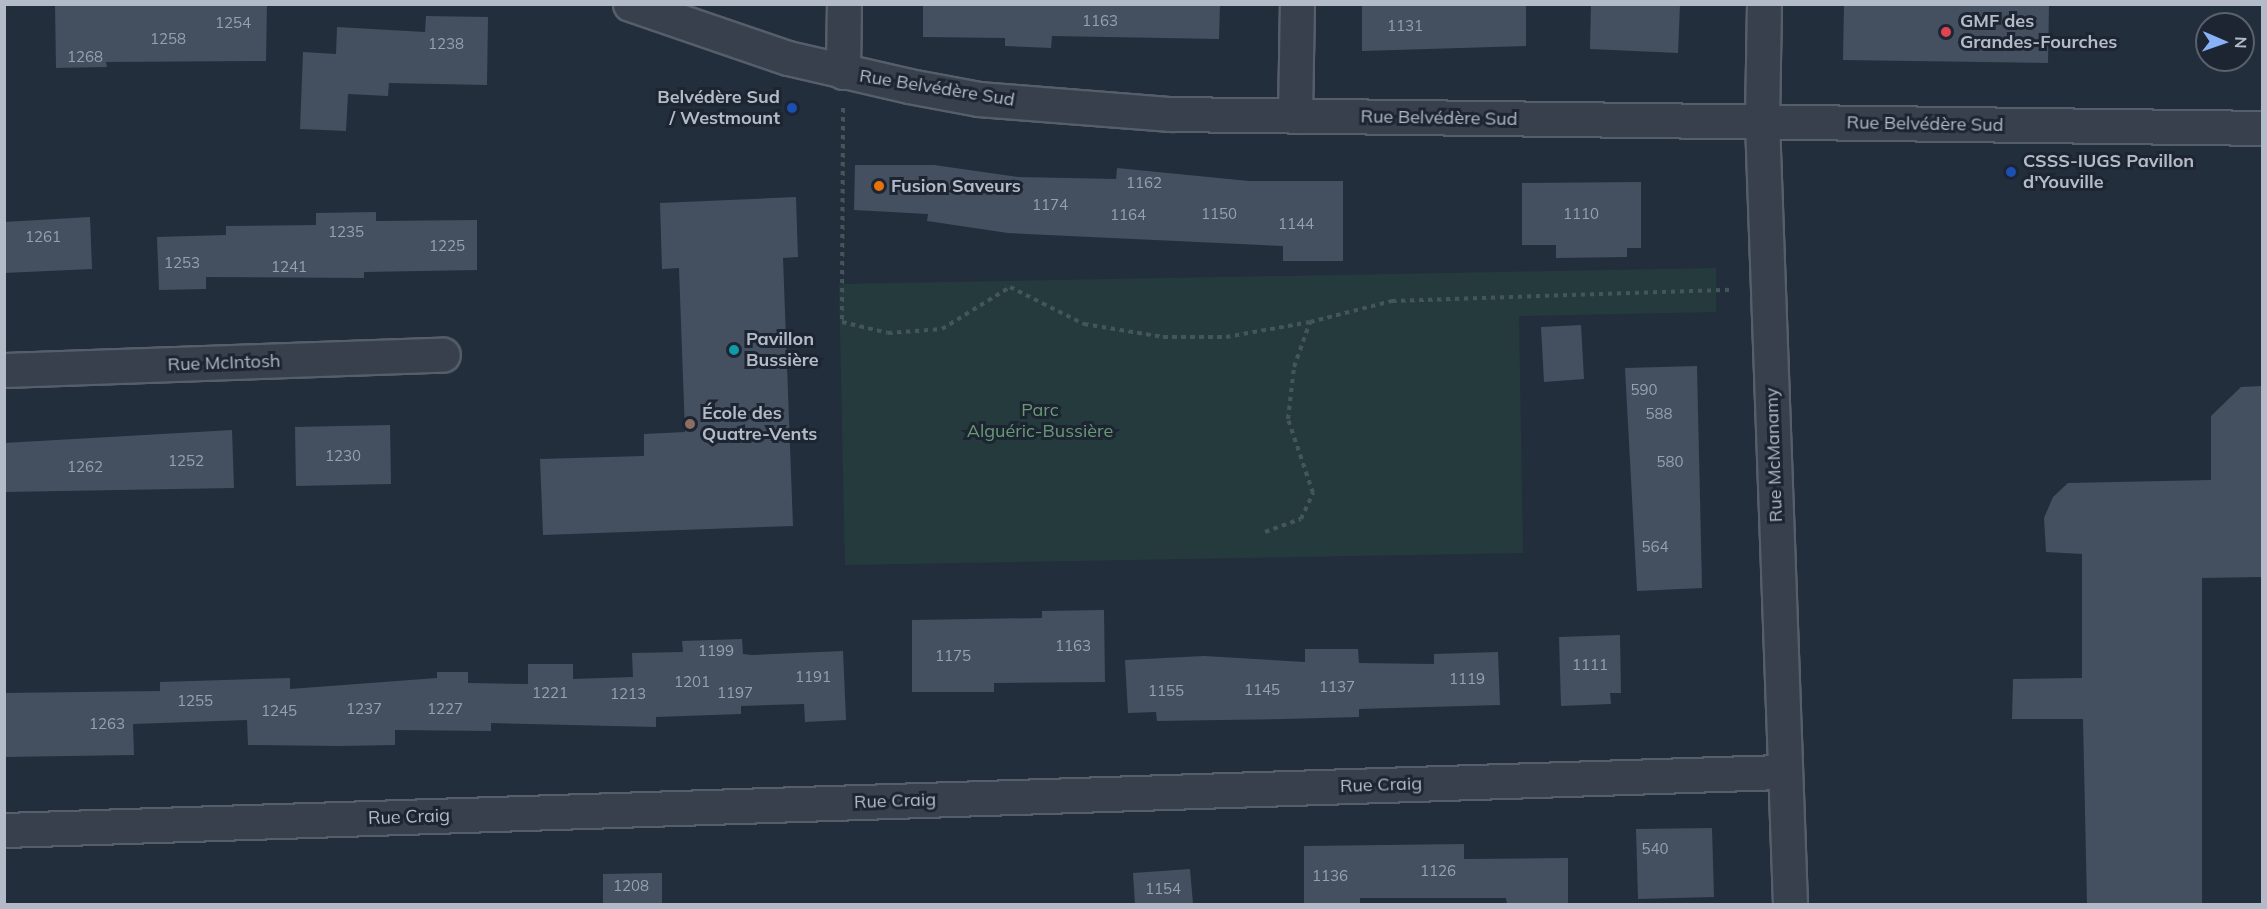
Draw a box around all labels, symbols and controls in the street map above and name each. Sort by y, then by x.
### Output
place label: GMF des Grandes-Fourches [1960,11,2117,54]
house number: 1163 [1082,12,1118,30]
north arrow [2195,12,2255,72]
house number: 1254 [215,14,251,32]
house number: 1131 [1387,17,1423,35]
marker: GMF des Grandes-Fourches [1937,23,1955,41]
house number: 1258 [150,30,186,48]
house number: 1238 [428,35,464,53]
text: N [2231,36,2251,49]
house number: 1268 [67,48,103,66]
street label: Rue Belvédère Sud [858,65,1016,111]
place label: Belvédère Sud / Westmount [657,87,780,130]
marker: Belvédère Sud / Westmount [785,101,799,115]
street label: Rue Belvédère Sud [1360,106,1518,130]
street label: Rue Belvédère Sud [1846,112,2004,136]
place label: CSSS-IUGS Pavillon d'Youville [2023,151,2194,194]
marker: CSSS-IUGS Pavillon d'Youville [2004,165,2018,179]
house number: 1162 [1126,174,1162,192]
place label: Fusion Saveurs [891,175,1021,197]
marker: Fusion Saveurs [872,179,886,193]
house number: 1174 [1032,196,1068,214]
house number: 1150 [1201,205,1237,223]
house number: 1110 [1563,205,1599,223]
house number: 1164 [1110,206,1146,224]
house number: 1144 [1278,215,1314,233]
house number: 1235 [328,223,364,241]
house number: 1261 [25,228,61,246]
house number: 1225 [429,237,465,255]
house number: 1253 [164,254,200,272]
house number: 1241 [271,258,307,276]
place label: Pavillon Bussière [746,329,819,372]
marker: Pavillon Bussière [727,343,741,357]
street label: Rue McIntosh [167,350,281,376]
house number: 590 [1631,381,1657,399]
street label: Rue McManamy [1761,387,1787,523]
park label: Parc Alguéric-Bussière [967,400,1113,442]
place label: École des Quatre-Vents [702,403,817,446]
house number: 588 [1646,405,1672,423]
marker: École des Quatre-Vents [683,417,697,431]
house number: 1230 [325,447,361,465]
house number: 1252 [168,452,204,470]
house number: 580 [1657,453,1683,471]
house number: 1262 [67,458,103,476]
house number: 564 [1642,538,1668,556]
house number: 1163 [1055,637,1091,655]
house number: 1199 [698,642,734,660]
house number: 1175 [935,647,971,665]
house number: 1111 [1572,656,1608,674]
house number: 1191 [795,668,831,686]
house number: 1119 [1449,670,1485,688]
house number: 1201 [674,673,710,691]
house number: 1137 [1319,678,1355,696]
house number: 1145 [1244,681,1280,699]
house number: 1155 [1148,682,1184,700]
house number: 1221 [532,684,568,702]
house number: 1197 [717,684,753,702]
house number: 1213 [610,685,646,703]
house number: 1255 [177,692,213,710]
house number: 1237 [346,700,382,718]
house number: 1227 [427,700,463,718]
house number: 1245 [261,702,297,720]
house number: 1263 [89,715,125,733]
street label: Rue Craig [1340,773,1422,797]
street label: Rue Craig [854,789,936,813]
street label: Rue Craig [368,805,450,829]
house number: 540 [1642,840,1668,858]
house number: 1126 [1420,862,1456,880]
house number: 1136 [1312,867,1348,885]
house number: 1208 [613,877,649,895]
house number: 1154 [1145,880,1181,898]

